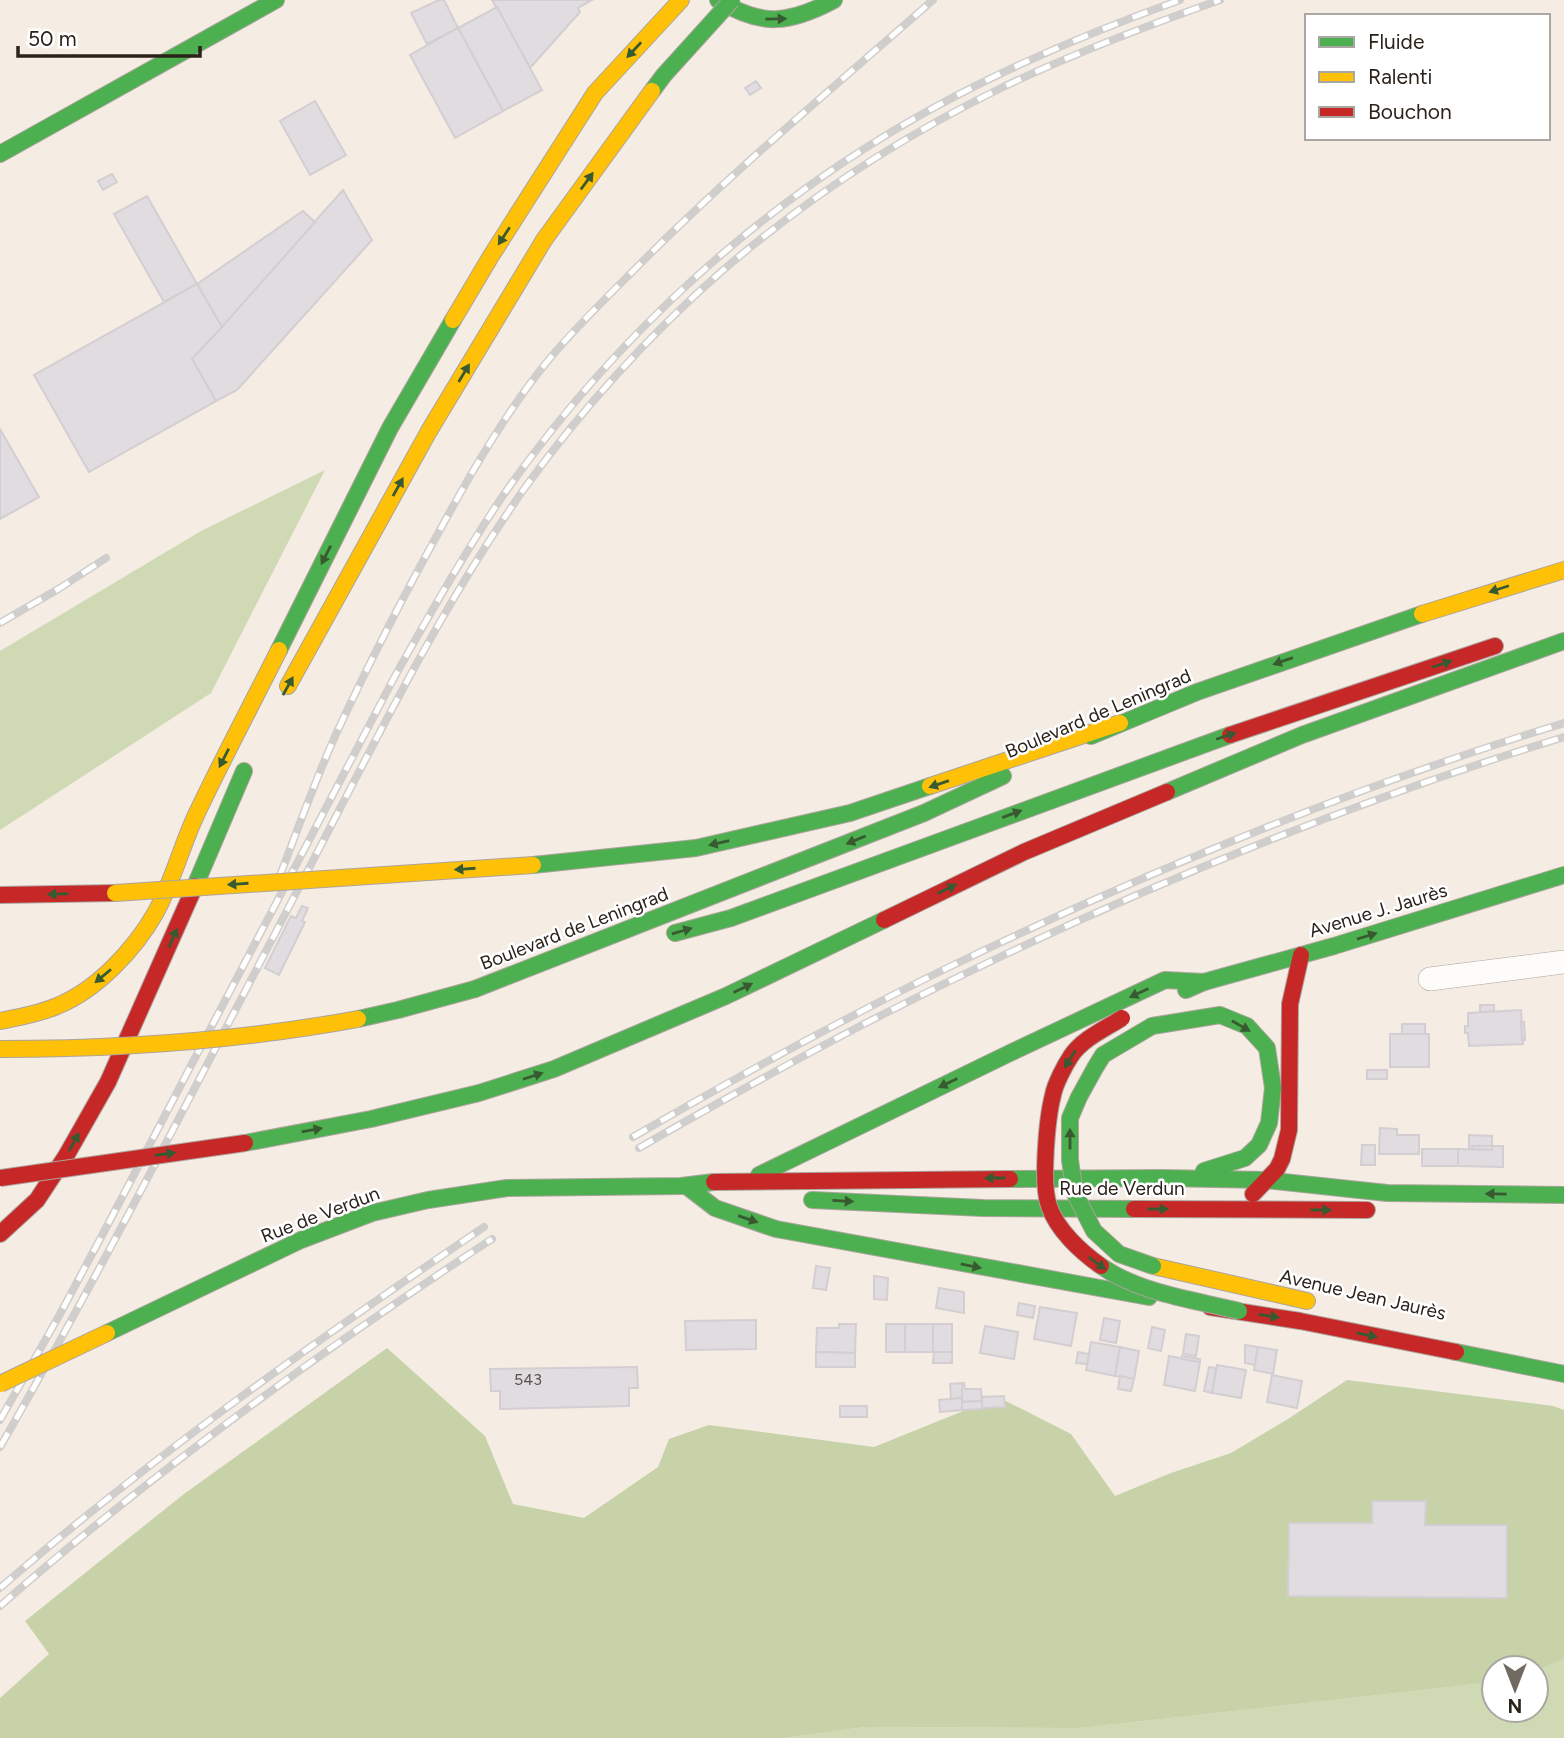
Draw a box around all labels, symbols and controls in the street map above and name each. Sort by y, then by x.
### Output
one-way arrow [765,13,787,25]
scale bar [18,14,200,58]
legend [1305,14,1550,140]
text: 50 m [28,26,77,51]
text: Fluide [1368,29,1424,54]
one-way arrow [627,41,643,58]
text: Ralenti [1368,64,1432,89]
text: Bouchon [1368,99,1452,124]
one-way arrow [580,172,594,190]
one-way arrow [497,226,510,245]
one-way arrow [458,363,471,382]
one-way arrow [392,478,404,497]
one-way arrow [321,545,332,565]
one-way arrow [1488,584,1509,595]
one-way arrow [1272,656,1293,667]
one-way arrow [1431,658,1452,669]
street label: Boulevard de Leningrad [1002,664,1195,763]
one-way arrow [282,677,294,696]
one-way arrow [1215,731,1236,741]
one-way arrow [219,748,230,768]
one-way arrow [928,779,949,789]
one-way arrow [1002,809,1023,820]
one-way arrow [845,834,866,845]
one-way arrow [708,837,730,848]
one-way arrow [453,864,475,875]
one-way arrow [226,879,248,890]
street label: Avenue J. Jaurès [1306,879,1450,942]
street label: Boulevard de Leningrad [477,882,671,975]
one-way arrow [937,883,958,894]
one-way arrow [47,889,69,900]
one-way arrow [672,926,693,936]
one-way arrow [168,927,179,948]
one-way arrow [1356,931,1377,941]
one-way arrow [94,968,112,984]
one-way arrow [733,982,753,993]
one-way arrow [1129,987,1149,998]
one-way arrow [1232,1020,1251,1032]
one-way arrow [1064,1050,1076,1069]
one-way arrow [523,1070,544,1081]
one-way arrow [938,1077,958,1089]
one-way arrow [301,1124,323,1135]
one-way arrow [1064,1128,1076,1150]
one-way arrow [68,1132,80,1152]
one-way arrow [154,1148,176,1159]
one-way arrow [984,1172,1006,1184]
street label: Rue de Verdun [1059,1177,1185,1200]
street label: Rue de Verdun [258,1181,383,1248]
one-way arrow [1485,1189,1507,1200]
one-way arrow [832,1196,854,1207]
one-way arrow [1148,1203,1170,1215]
one-way arrow [1310,1204,1332,1216]
one-way arrow [738,1214,759,1225]
one-way arrow [1088,1256,1106,1270]
one-way arrow [960,1260,982,1271]
street label: Avenue Jean Jaurès [1278,1264,1448,1325]
one-way arrow [1258,1311,1280,1322]
one-way arrow [1356,1329,1378,1340]
house number: 543 [514,1370,542,1389]
north arrow [1480,1654,1550,1724]
text: N [1508,1694,1522,1717]

